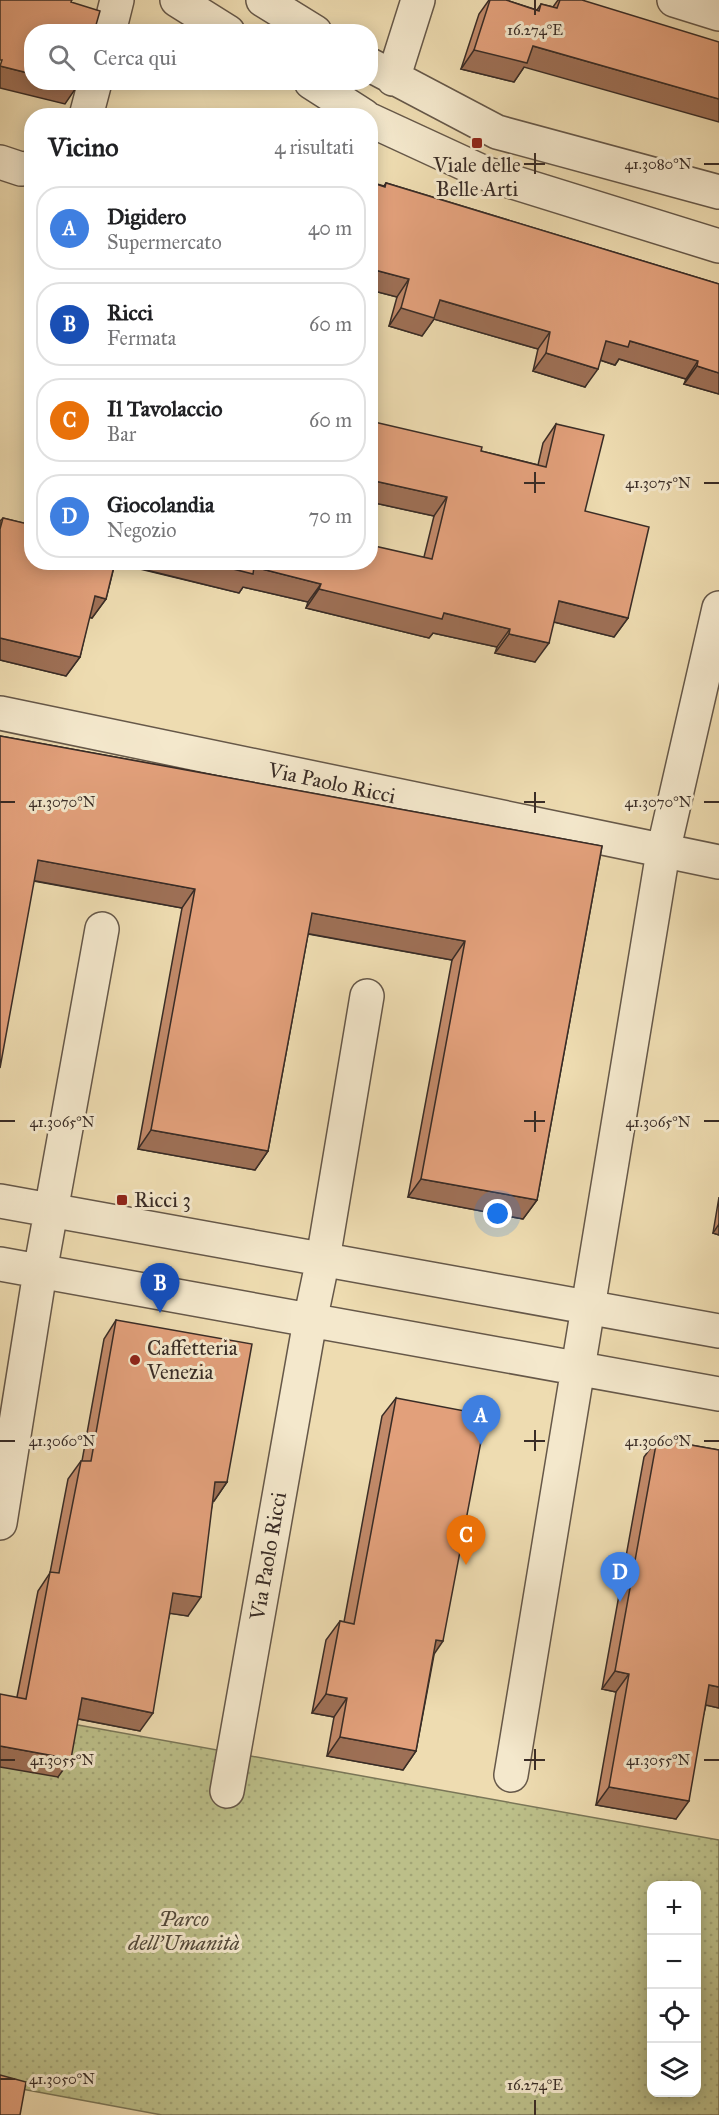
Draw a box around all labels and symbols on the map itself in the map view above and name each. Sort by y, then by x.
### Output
text: 16.274°E [507,21,563,39]
marker: Viale delle Belle Arti [470,136,484,150]
place label: Viale delle Belle Arti [432,152,521,202]
text: 41.3080°N [625,155,692,173]
text: 41.3075°N [625,474,691,492]
street label: Via Paolo Ricci [265,757,398,809]
text: 41.3070°N [28,793,96,811]
text: 41.3070°N [624,793,692,811]
text: 41.3065°N [30,1113,95,1131]
text: 41.3065°N [626,1113,691,1131]
place label: Ricci 3 [134,1187,191,1213]
marker: Ricci 3 [115,1193,129,1207]
your location [483,1199,512,1228]
pin: B [140,1264,180,1313]
place label: Caffetteria Venezia [146,1335,238,1385]
marker: Caffetteria Venezia [128,1353,142,1367]
pin: A [462,1396,500,1445]
text: 41.3060°N [29,1432,96,1450]
text: 41.3060°N [625,1432,692,1450]
street label: Via Paolo Ricci [244,1490,292,1623]
pin: C [446,1516,486,1565]
pin: D [600,1552,640,1602]
text: 41.3055°N [30,1751,94,1769]
text: 41.3055°N [626,1751,690,1769]
park label: Parco dell'Umanità [127,1906,240,1956]
text: 41.3050°N [29,2070,95,2088]
text: 16.274°E [507,2076,563,2094]

